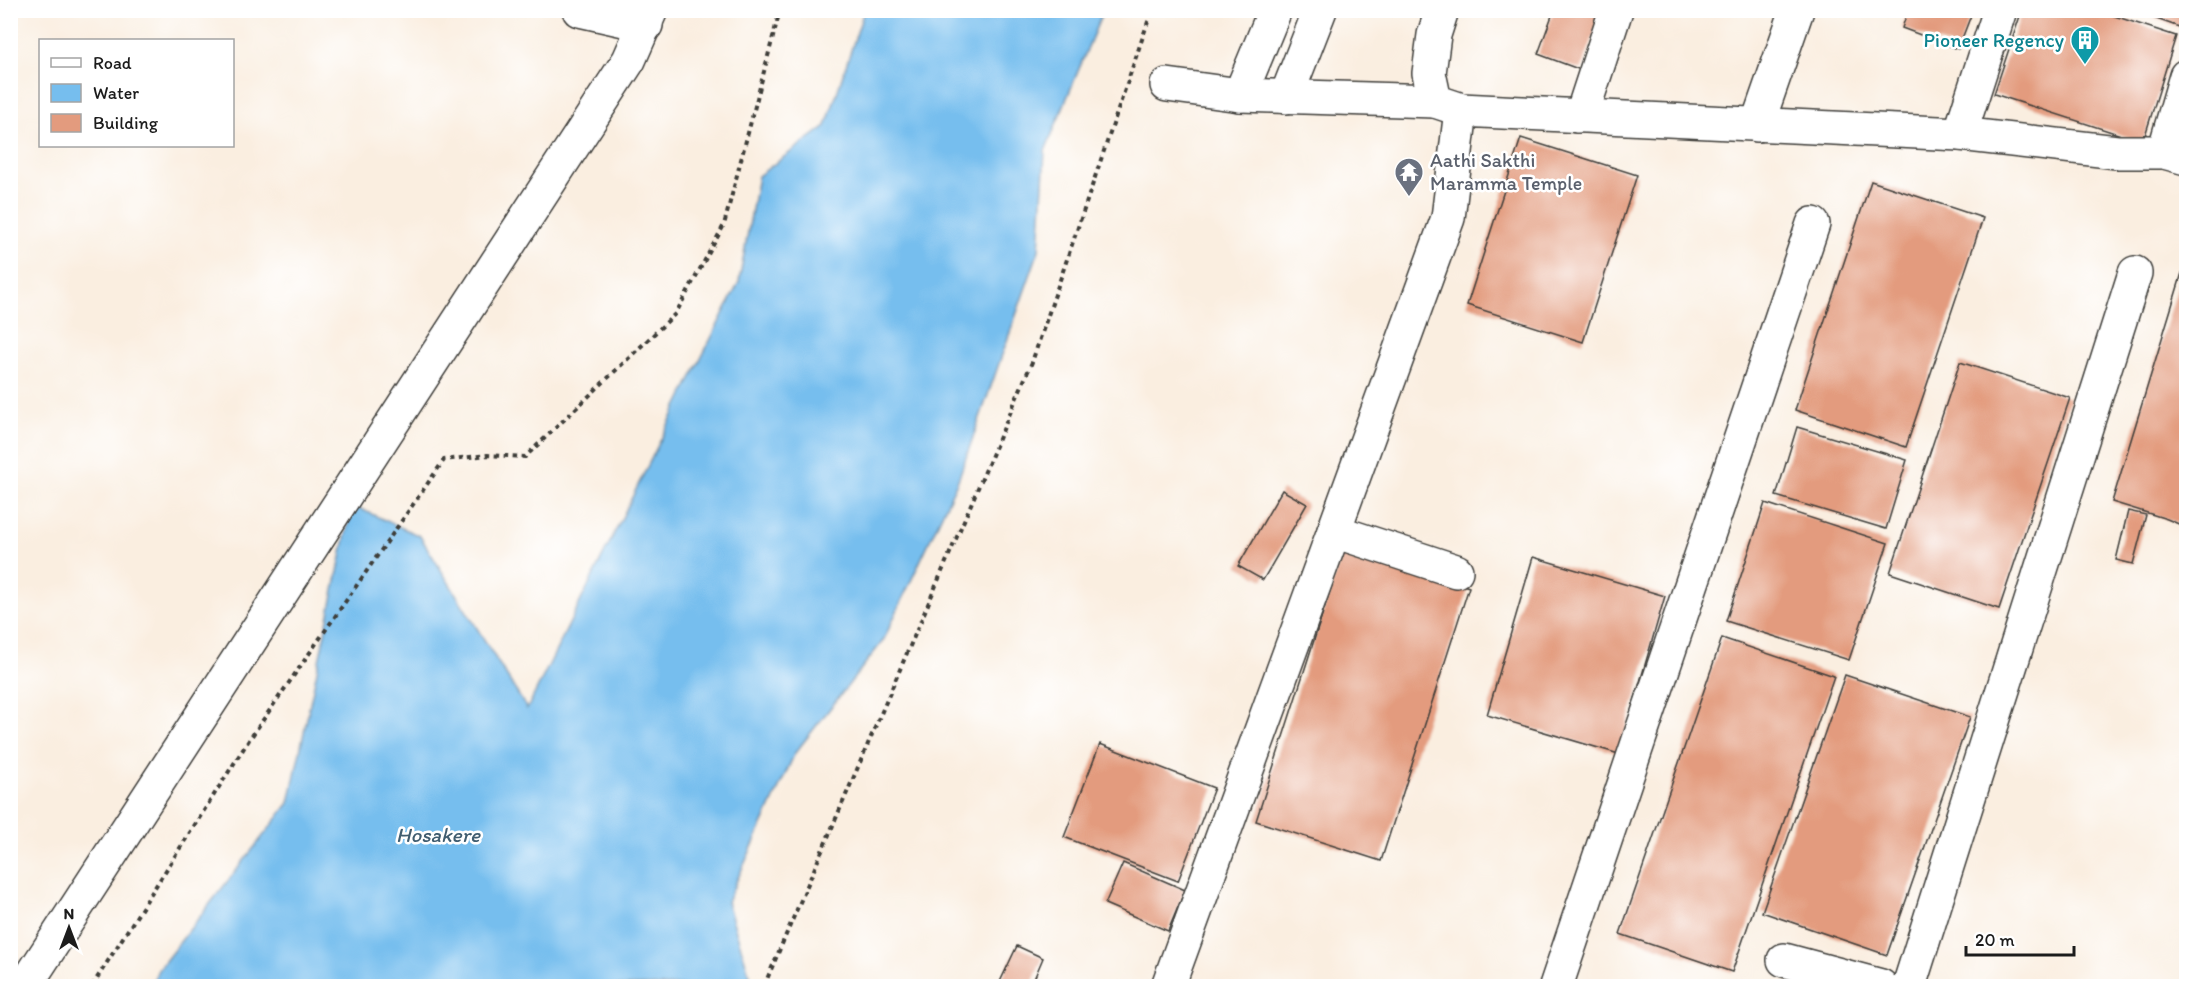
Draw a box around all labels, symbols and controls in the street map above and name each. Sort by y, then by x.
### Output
building icon: Pioneer Regency [2069,24,2101,66]
place label: Pioneer Regency [1923,28,2065,52]
legend [39,39,234,147]
text: Road [93,52,132,74]
text: Water [93,82,139,104]
text: Building [93,112,159,134]
place label: Aathi Sakthi Maramma Temple [1430,148,1582,195]
temple icon: Aathi Sakthi Maramma Temple [1393,156,1425,198]
water label: Hosakere [396,822,481,847]
north arrow [39,898,99,958]
text: N [64,904,74,923]
scale bar [1966,919,2074,957]
text: 20 m [1975,929,2015,951]

